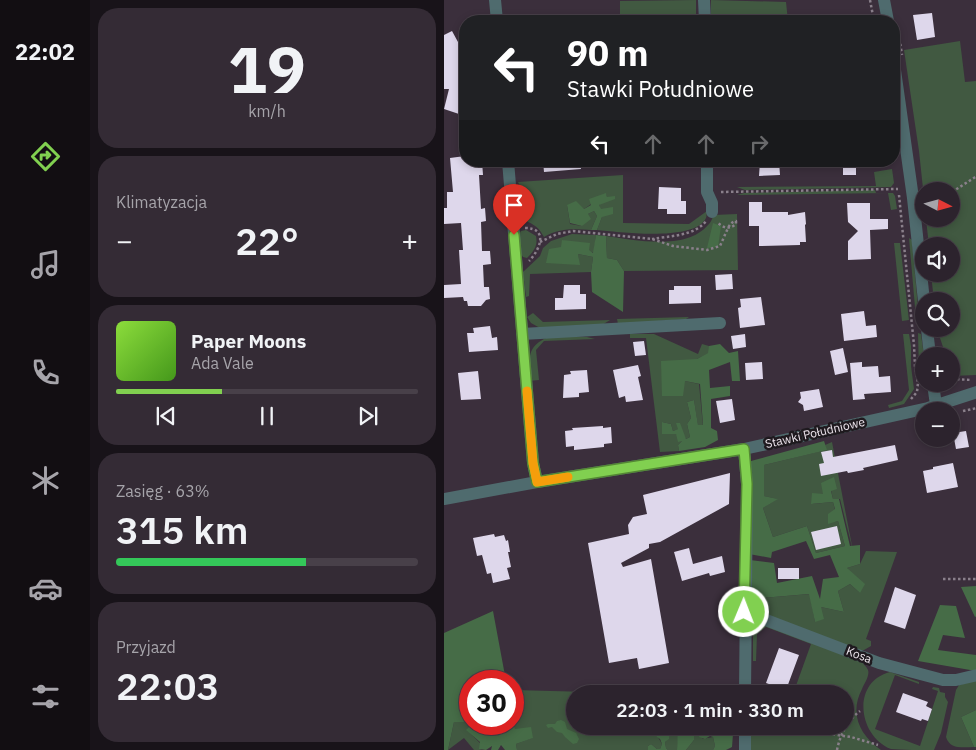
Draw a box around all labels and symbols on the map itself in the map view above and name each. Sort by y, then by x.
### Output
north arrow [915,182,960,228]
pin [493,184,535,235]
street label: Stawki Południowe [763,414,867,451]
position arrow [717,585,769,637]
street label: Kosa [844,643,875,666]
speed limit sign: 30 [459,670,524,735]

